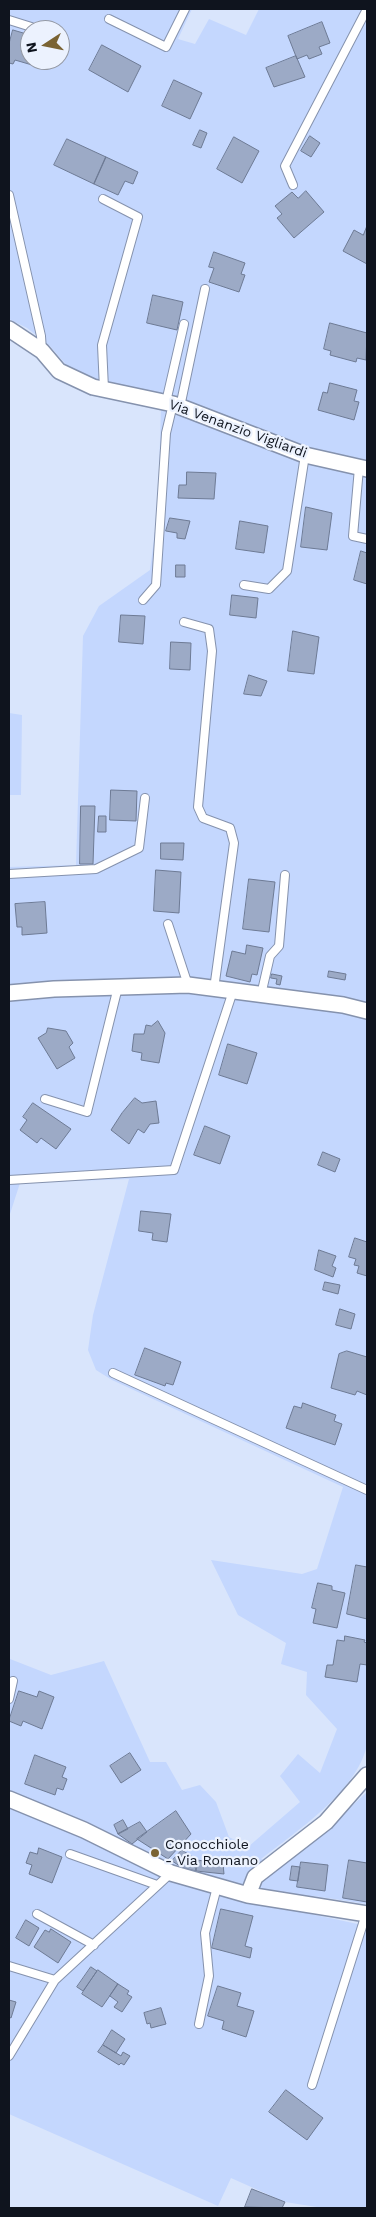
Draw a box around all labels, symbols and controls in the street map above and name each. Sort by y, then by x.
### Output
north arrow [20,20,70,70]
text: N [22,41,40,54]
street label: Via Venanzio Vigliardi [167,396,309,462]
place label: Conocchiole - Via Romano [165,1837,258,1870]
marker: Conocchiole - Via Romano [149,1847,161,1859]

